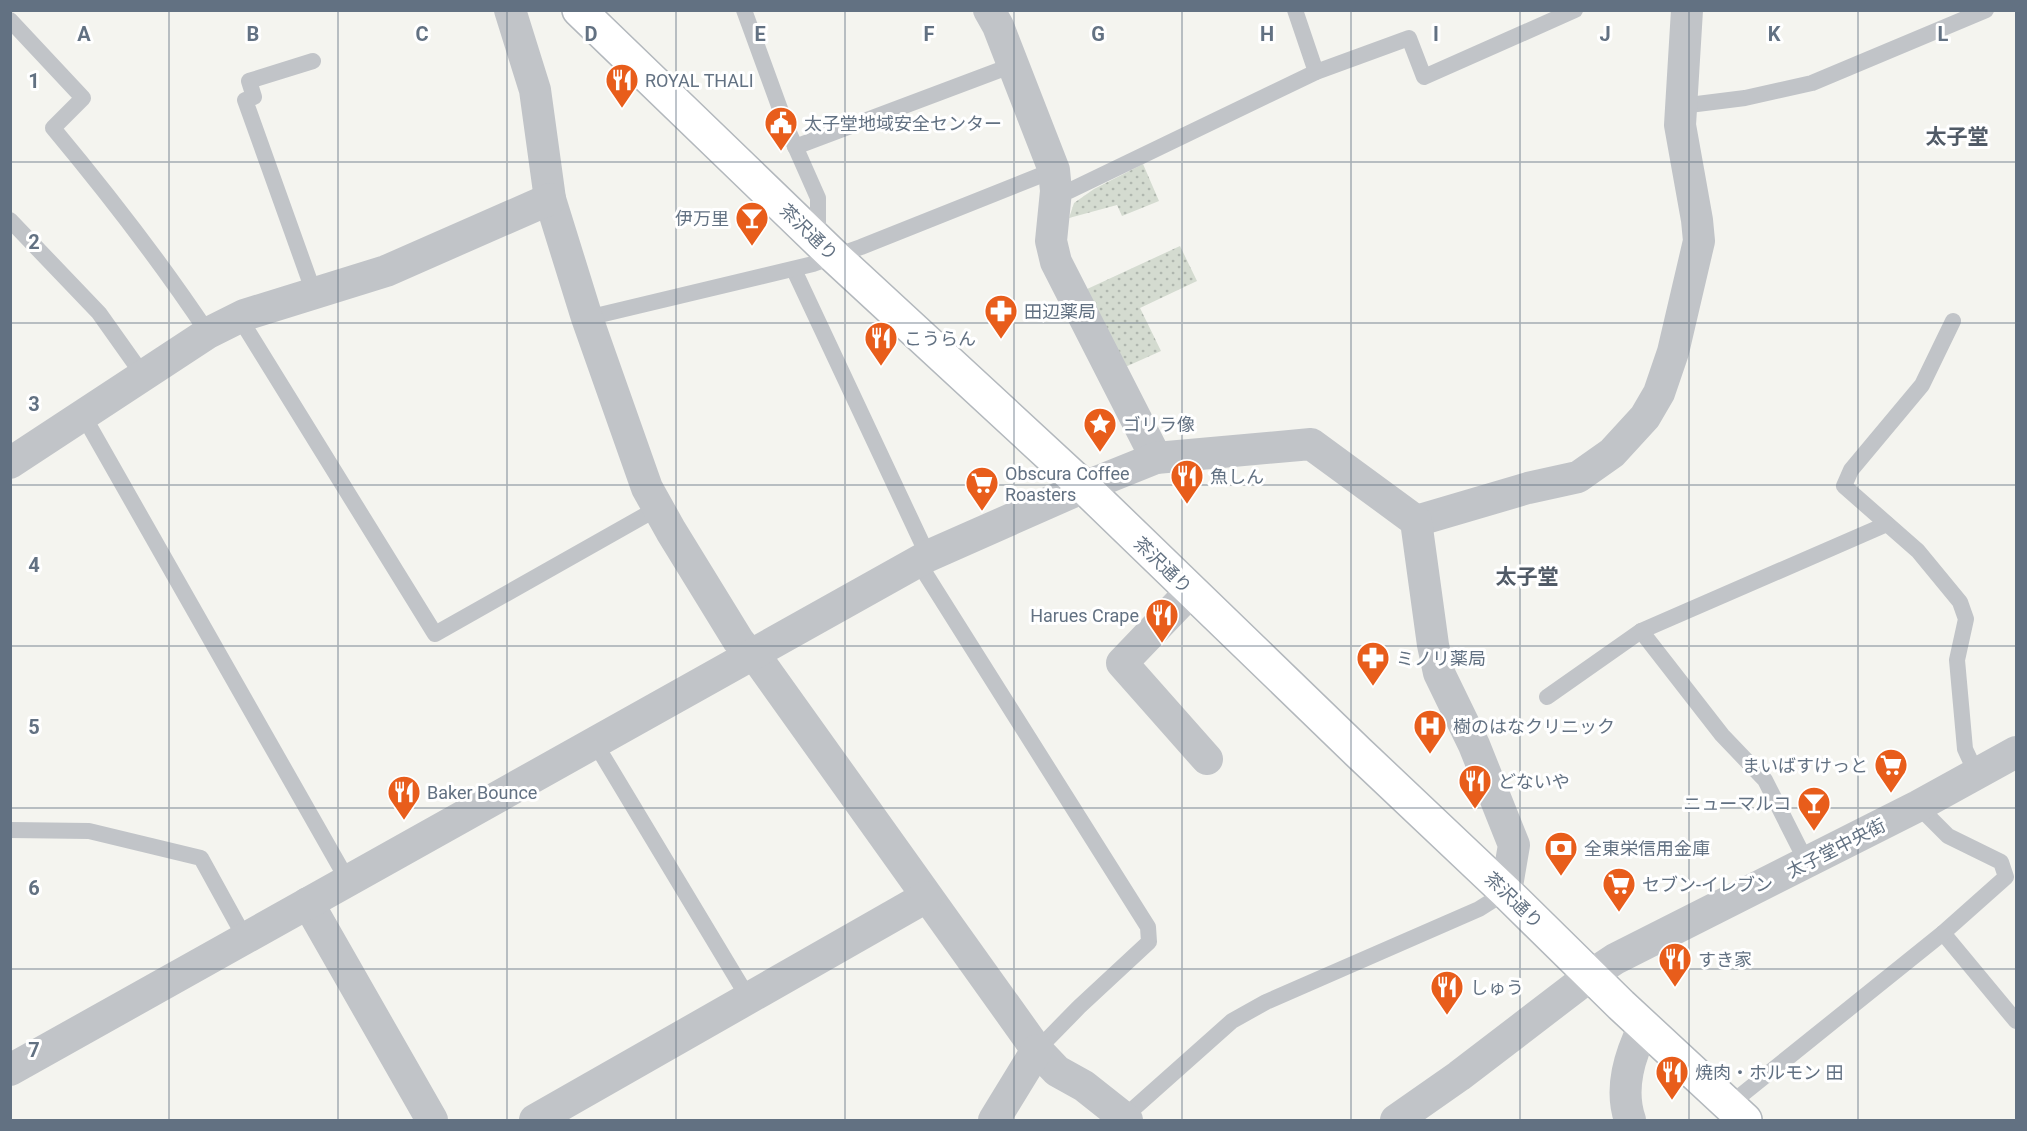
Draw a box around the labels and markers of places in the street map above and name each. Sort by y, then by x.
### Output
restaurant icon: ROYAL THALI [604,62,640,109]
place label: ROYAL THALI [645,70,754,91]
public building icon: 太子堂地域安全センター [763,105,799,152]
place label: 太子堂地域安全センター [804,113,1002,134]
bar icon: 伊万里 [734,200,770,247]
place label: 伊万里 [675,208,729,229]
pharmacy icon: 田辺薬局 [983,293,1019,340]
place label: 田辺薬局 [1024,301,1096,322]
restaurant icon: こうらん [863,320,899,367]
place label: こうらん [904,328,976,349]
place icon: ゴリラ像 [1082,406,1118,453]
place label: ゴリラ像 [1123,414,1195,435]
restaurant icon: 魚しん [1169,458,1205,505]
place label: Obscura Coffee Roasters [1005,463,1130,505]
supermarket icon: Obscura Coffee Roasters [964,465,1000,512]
place label: 魚しん [1210,466,1264,487]
restaurant icon: Harues Crape [1144,597,1180,644]
place label: Harues Crape [1030,605,1139,626]
pharmacy icon: ミノリ薬局 [1355,640,1391,687]
place label: ミノリ薬局 [1396,648,1486,669]
hospital icon: 樹のはなクリニック [1412,708,1448,755]
place label: 樹のはなクリニック [1453,716,1615,737]
supermarket icon: まいばすけっと [1873,747,1909,794]
place label: まいばすけっと [1742,755,1868,776]
restaurant icon: どないや [1457,763,1493,810]
place label: どないや [1498,771,1570,792]
restaurant icon: Baker Bounce [386,774,422,821]
place label: Baker Bounce [427,782,537,803]
bar icon: ニューマルコ [1796,785,1832,832]
place label: ニューマルコ [1683,793,1791,814]
bank icon: 全東栄信用金庫 [1543,830,1579,877]
place label: 全東栄信用金庫 [1584,838,1710,859]
supermarket icon: セブン-イレブン [1601,866,1637,913]
place label: セブン-イレブン [1642,874,1773,895]
restaurant icon: すき家 [1657,941,1693,988]
place label: すき家 [1698,949,1752,970]
restaurant icon: しゅう [1429,969,1465,1016]
place label: しゅう [1470,977,1524,998]
restaurant icon: 焼肉・ホルモン 田 [1654,1054,1690,1101]
place label: 焼肉・ホルモン 田 [1695,1062,1843,1083]

